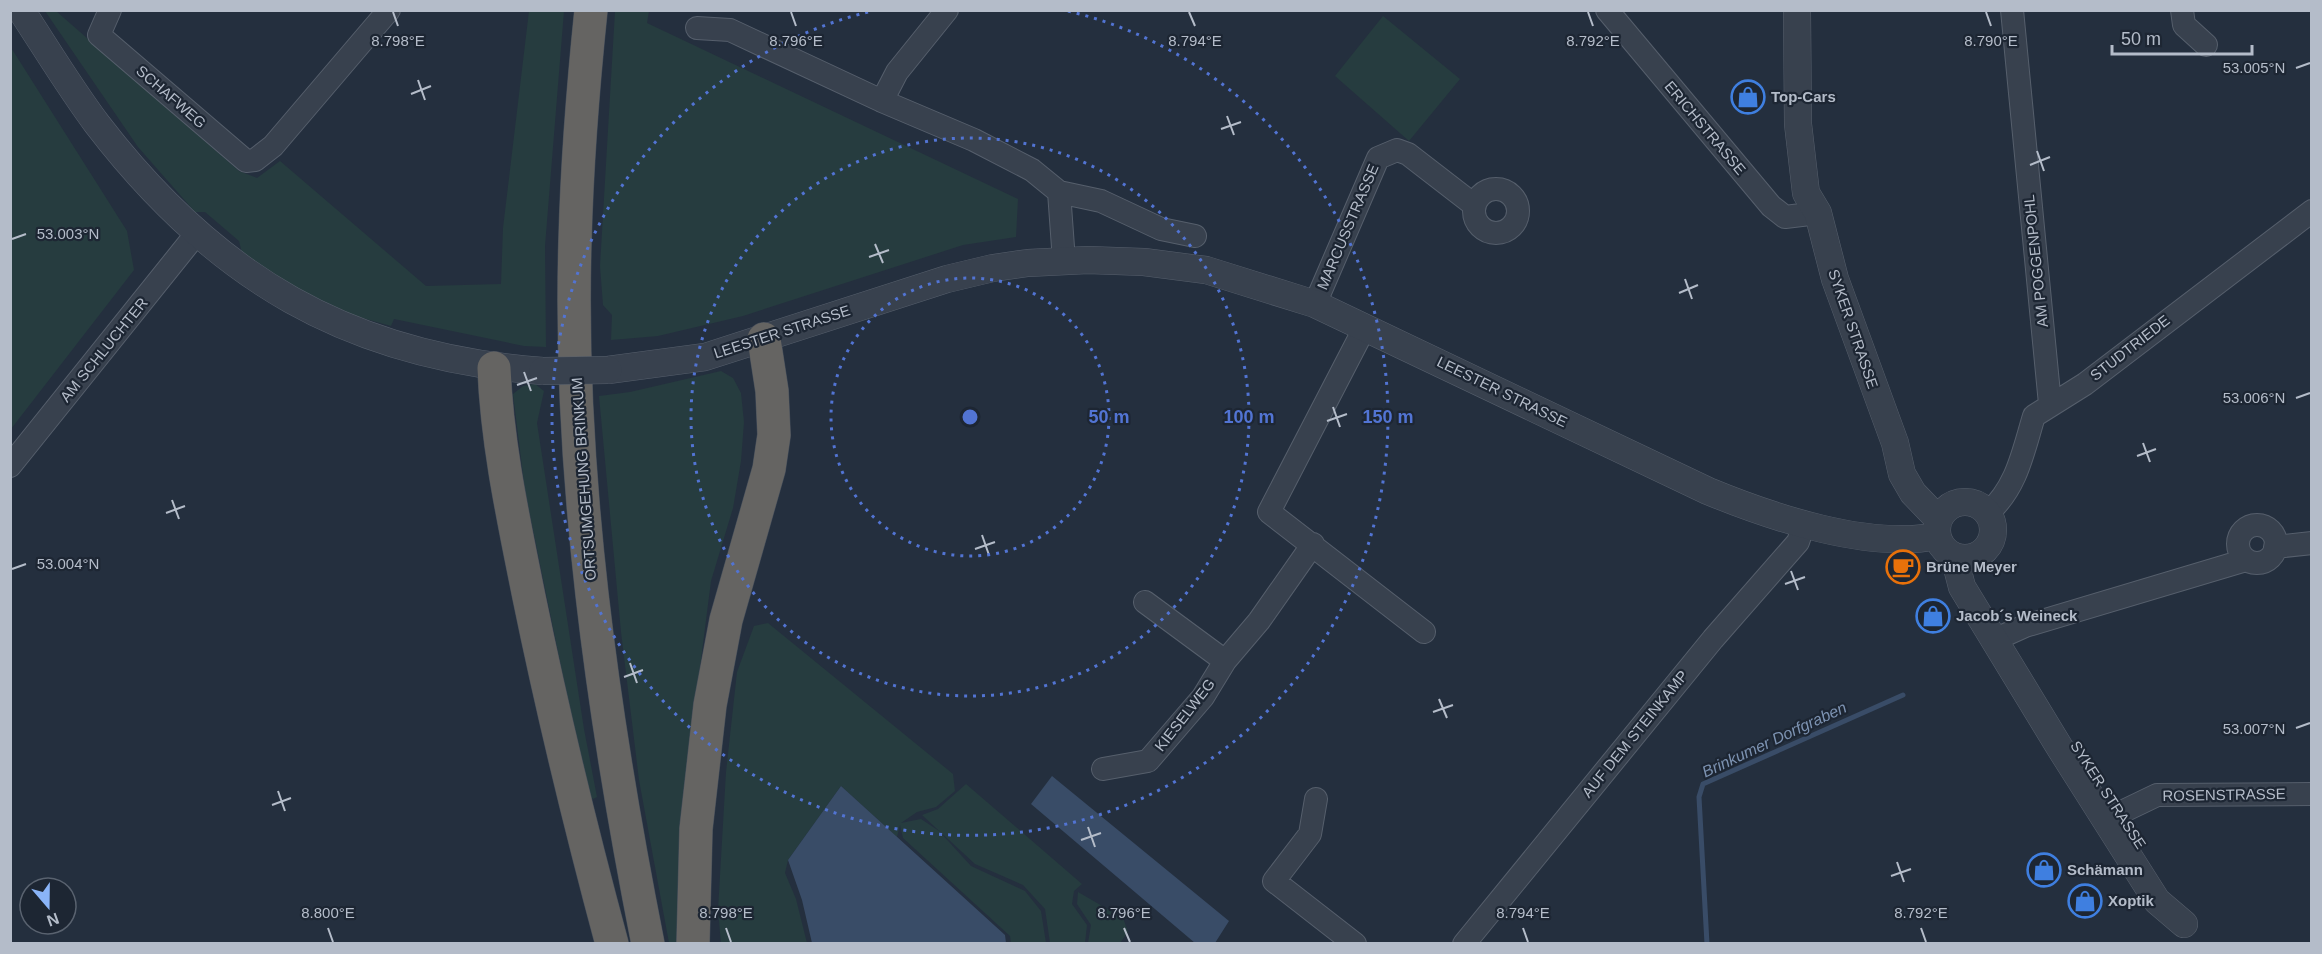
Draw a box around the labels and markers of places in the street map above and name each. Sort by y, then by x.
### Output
shop icon: Top-Cars [1730,79,1766,115]
place label: Top-Cars [1771,88,1836,105]
centre of rings [960,407,980,427]
cafe icon: Brüne Meyer [1885,549,1921,585]
place label: Brüne Meyer [1926,558,2017,575]
shop icon: Jacob´s Weineck [1915,598,1951,634]
place label: Jacob´s Weineck [1956,607,2078,624]
shop icon: Schämann [2026,852,2062,888]
place label: Schämann [2067,861,2143,878]
shop icon: Xoptik [2067,883,2103,919]
place label: Xoptik [2108,892,2154,909]

